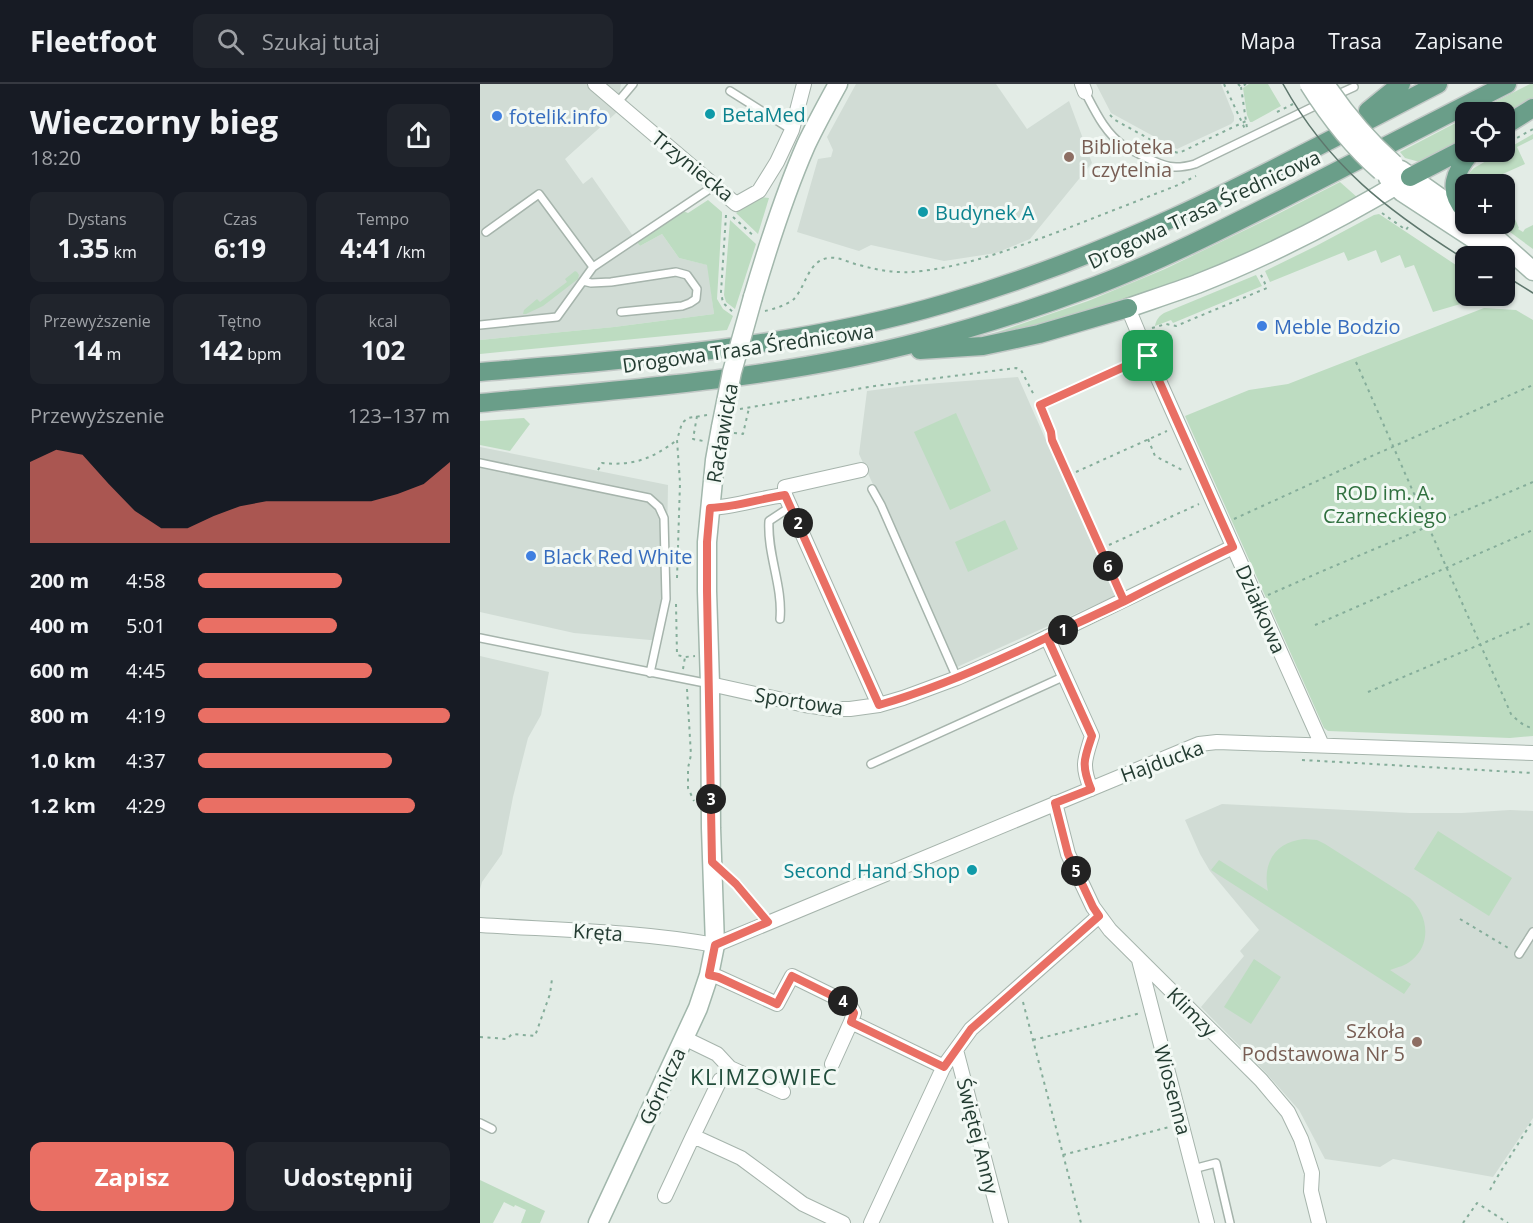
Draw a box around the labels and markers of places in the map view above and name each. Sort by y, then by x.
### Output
place label: BetaMed [722,101,806,128]
place label: fotelik.info [509,103,608,130]
marker: BetaMed [703,107,717,121]
marker: fotelik.info [490,109,504,123]
place label: Biblioteka i czytelnia [1081,133,1173,183]
marker: Biblioteka i czytelnia [1062,150,1076,164]
place label: Budynek A [935,199,1035,226]
marker: Budynek A [916,205,930,219]
place label: Meble Bodzio [1274,313,1401,340]
marker: Meble Bodzio [1255,319,1269,333]
pin [1122,330,1173,381]
pin: 2 [783,508,813,538]
place label: Black Red White [543,543,693,570]
marker: Black Red White [524,549,538,563]
pin: 6 [1093,551,1123,581]
pin: 1 [1048,615,1078,645]
pin: 3 [696,784,726,814]
pin: 5 [1061,856,1091,886]
place label: Second Hand Shop [783,857,960,884]
marker: Second Hand Shop [965,863,979,877]
pin: 4 [828,986,858,1016]
place label: Szkoła Podstawowa Nr 5 [1242,1017,1405,1067]
marker: Szkoła Podstawowa Nr 5 [1410,1035,1424,1049]

